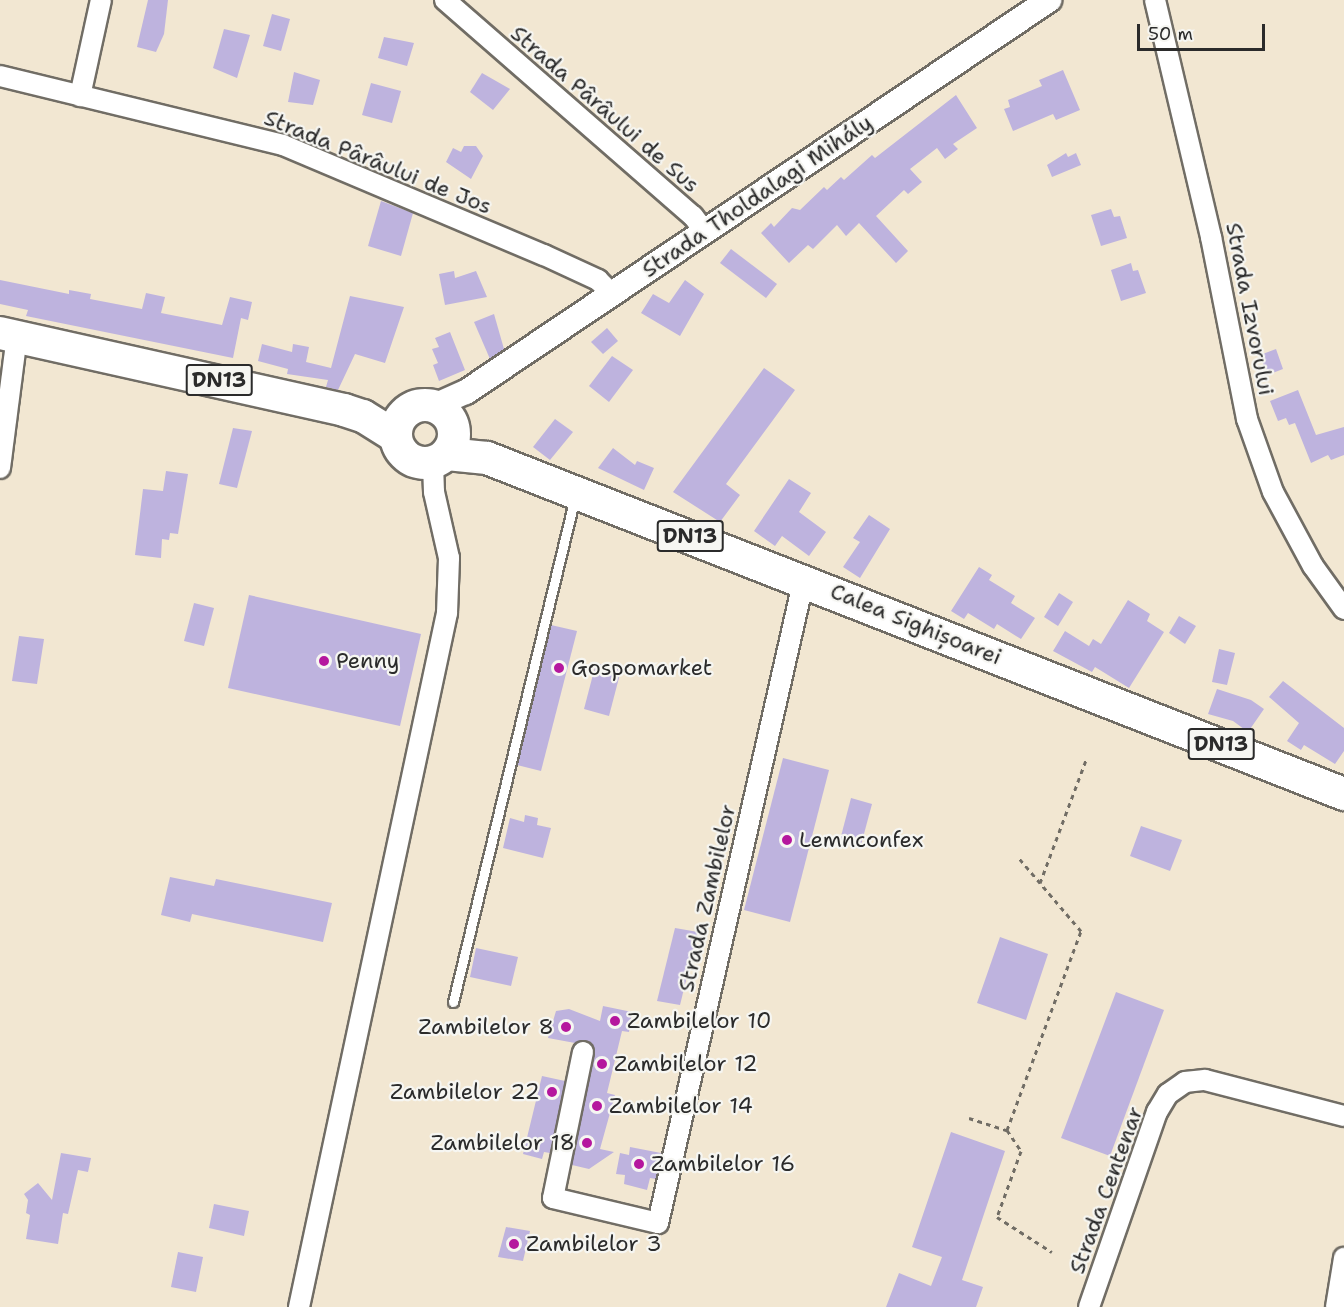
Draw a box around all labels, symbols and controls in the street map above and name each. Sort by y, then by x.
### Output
scale bar [1140,12,1268,50]
street label: Strada Pârâului de Sus [505,20,705,198]
text: 50 m [1148,22,1193,46]
street label: Strada Pârâului de Jos [260,104,496,220]
street label: Strada Tholdalagi Mihály [637,109,877,283]
street label: Strada Izvorului [1220,220,1280,398]
road number: DN13 [184,362,254,398]
road number: DN13 [656,518,724,554]
street label: Calea Sighișoarei [827,578,1005,670]
place label: Penny [336,648,400,674]
marker: Penny [317,654,331,668]
place label: Gospomarket [571,655,712,681]
marker: Gospomarket [552,661,566,675]
road number: DN13 [1186,726,1256,762]
street label: Strada Zambilelor [673,802,741,994]
place label: Lemnconfex [799,827,923,853]
marker: Lemnconfex [780,833,794,847]
place label: Zambilelor 10 [627,1008,771,1034]
place label: Zambilelor 8 [418,1014,554,1040]
marker: Zambilelor 10 [608,1014,622,1028]
marker: Zambilelor 8 [559,1020,573,1034]
place label: Zambilelor 12 [614,1051,758,1077]
marker: Zambilelor 12 [595,1057,609,1071]
place label: Zambilelor 22 [390,1079,540,1105]
marker: Zambilelor 22 [545,1085,559,1099]
place label: Zambilelor 14 [609,1093,753,1119]
marker: Zambilelor 14 [590,1099,604,1113]
street label: Strada Centenar [1064,1103,1148,1277]
place label: Zambilelor 18 [430,1130,575,1156]
marker: Zambilelor 18 [580,1136,594,1150]
place label: Zambilelor 16 [651,1151,795,1177]
marker: Zambilelor 16 [632,1157,646,1171]
place label: Zambilelor 3 [526,1231,662,1257]
marker: Zambilelor 3 [507,1237,521,1251]

